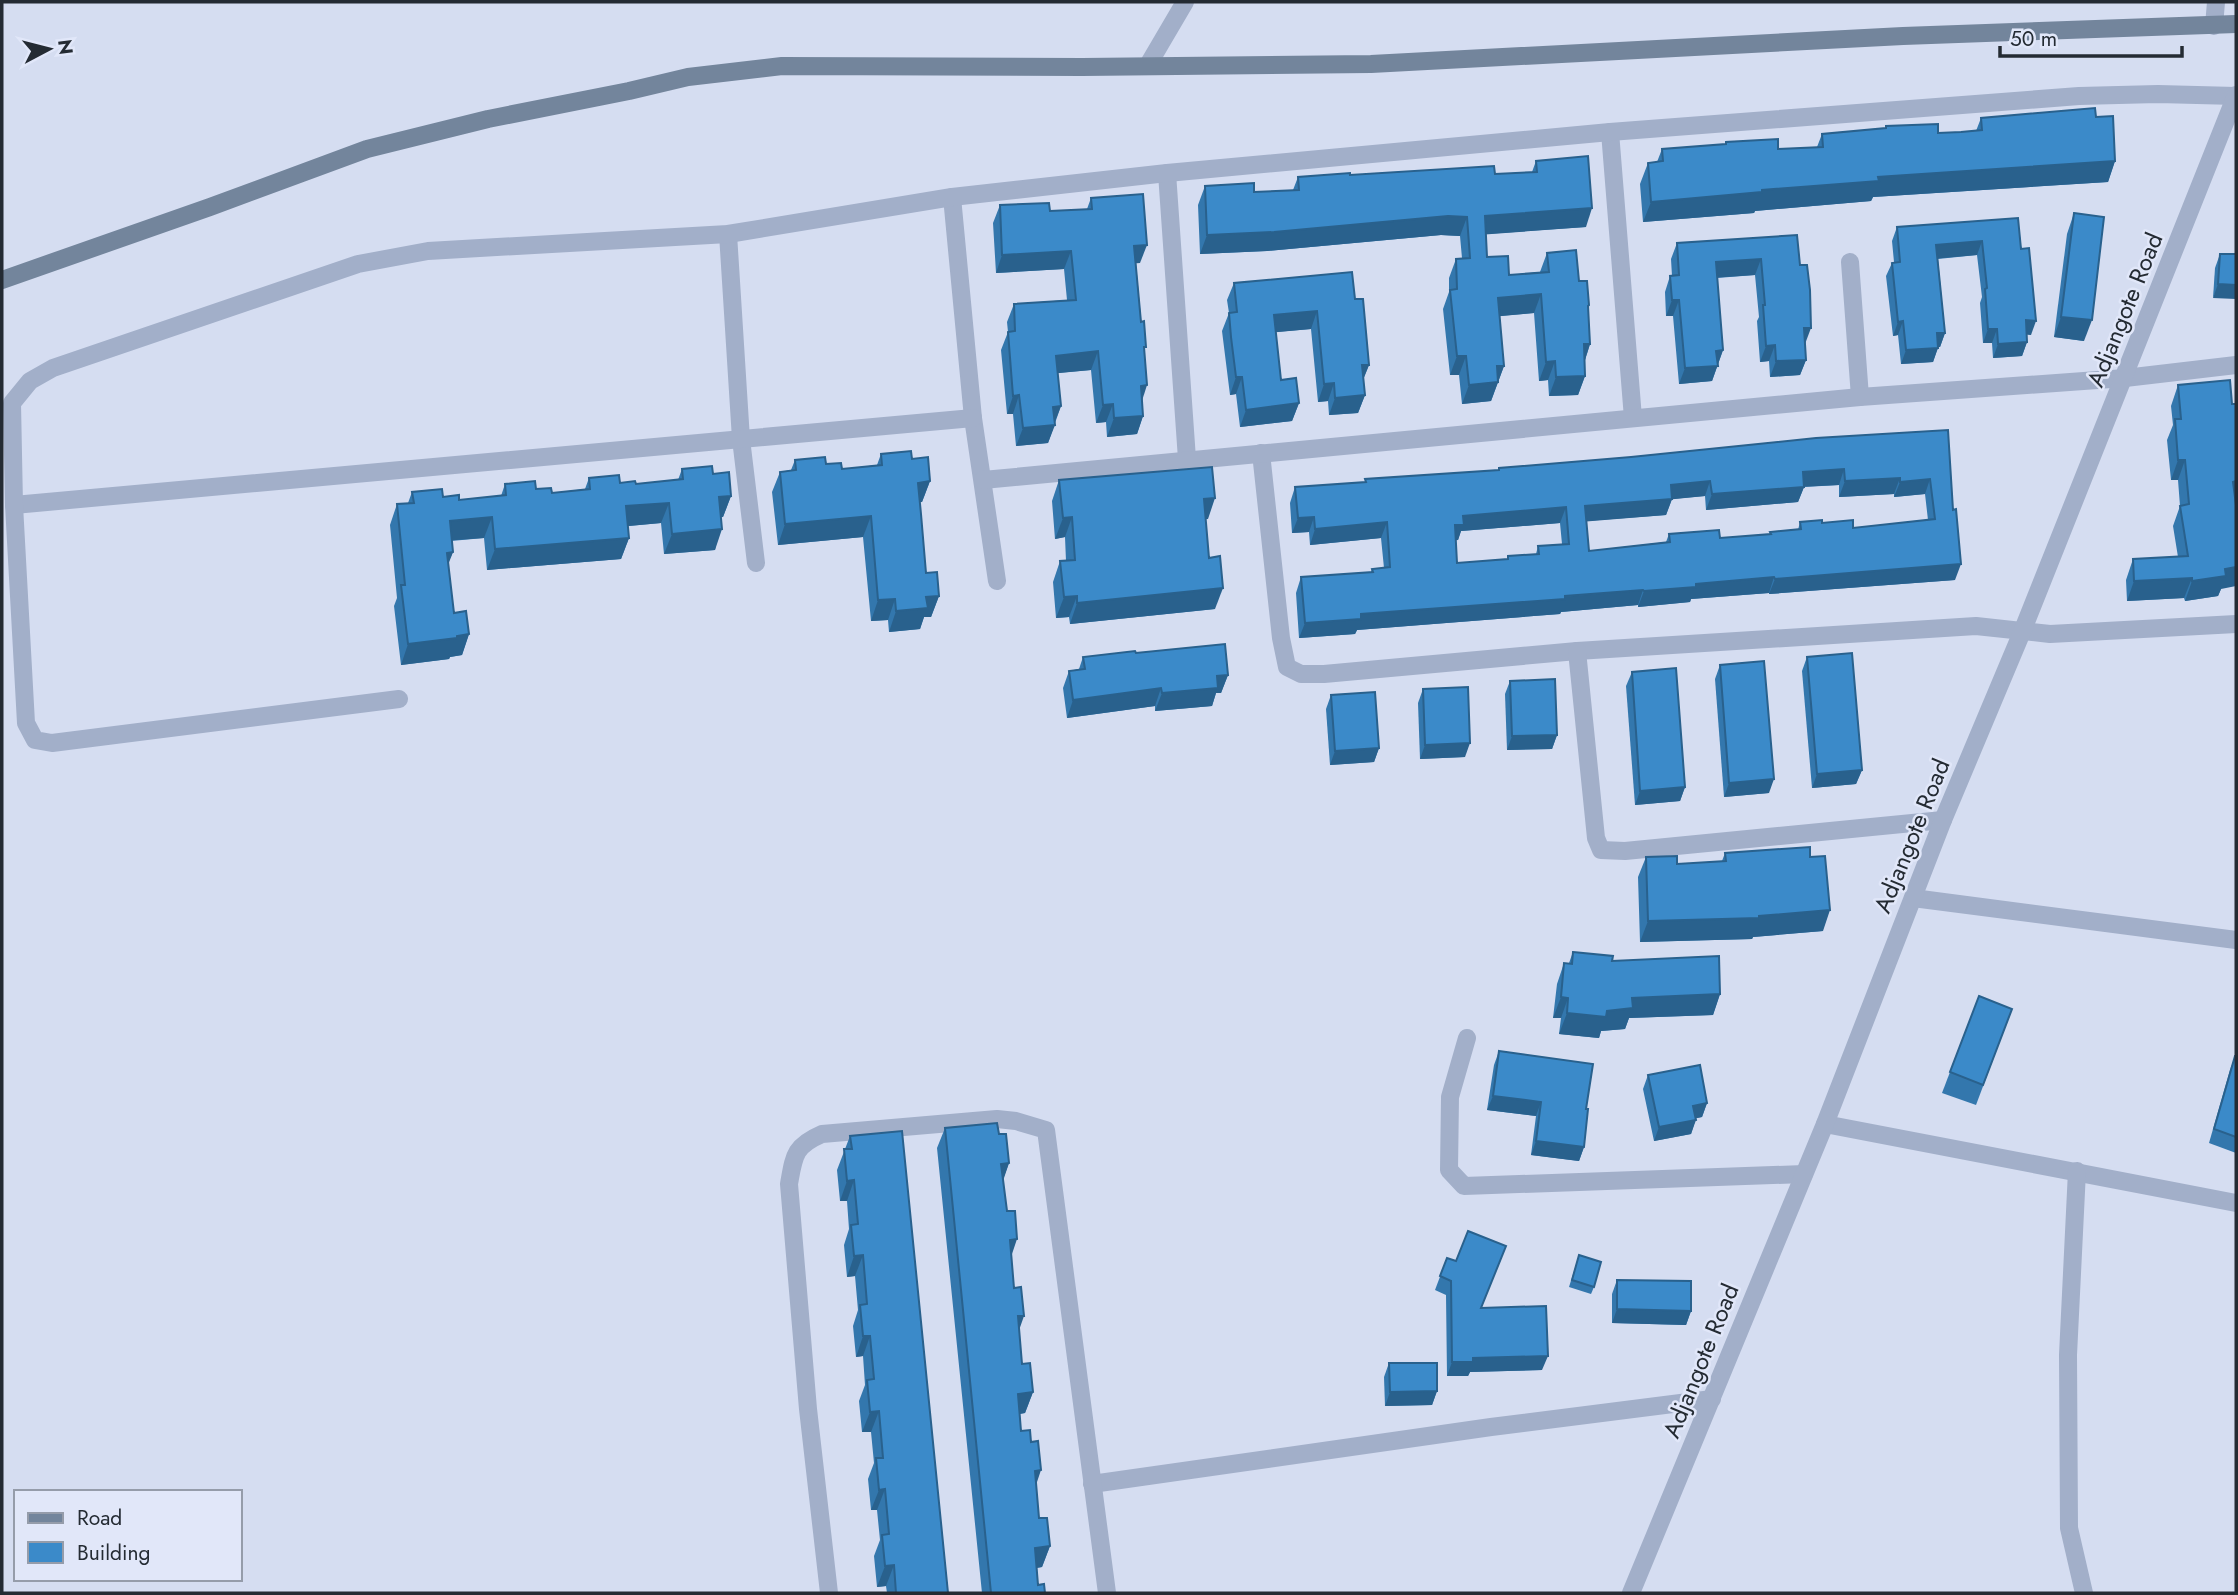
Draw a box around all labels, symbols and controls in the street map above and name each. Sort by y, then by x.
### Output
north arrow [14,14,84,84]
scale bar [2000,14,2182,58]
text: 50 m [2010,24,2057,54]
text: N [51,38,80,56]
street label: Adjangote Road [2078,227,2171,392]
street label: Adjangote Road [1865,753,1958,918]
street label: Adjangote Road [1654,1278,1747,1443]
legend [14,1490,242,1581]
text: Road [77,1503,122,1533]
text: Building [77,1538,150,1568]

